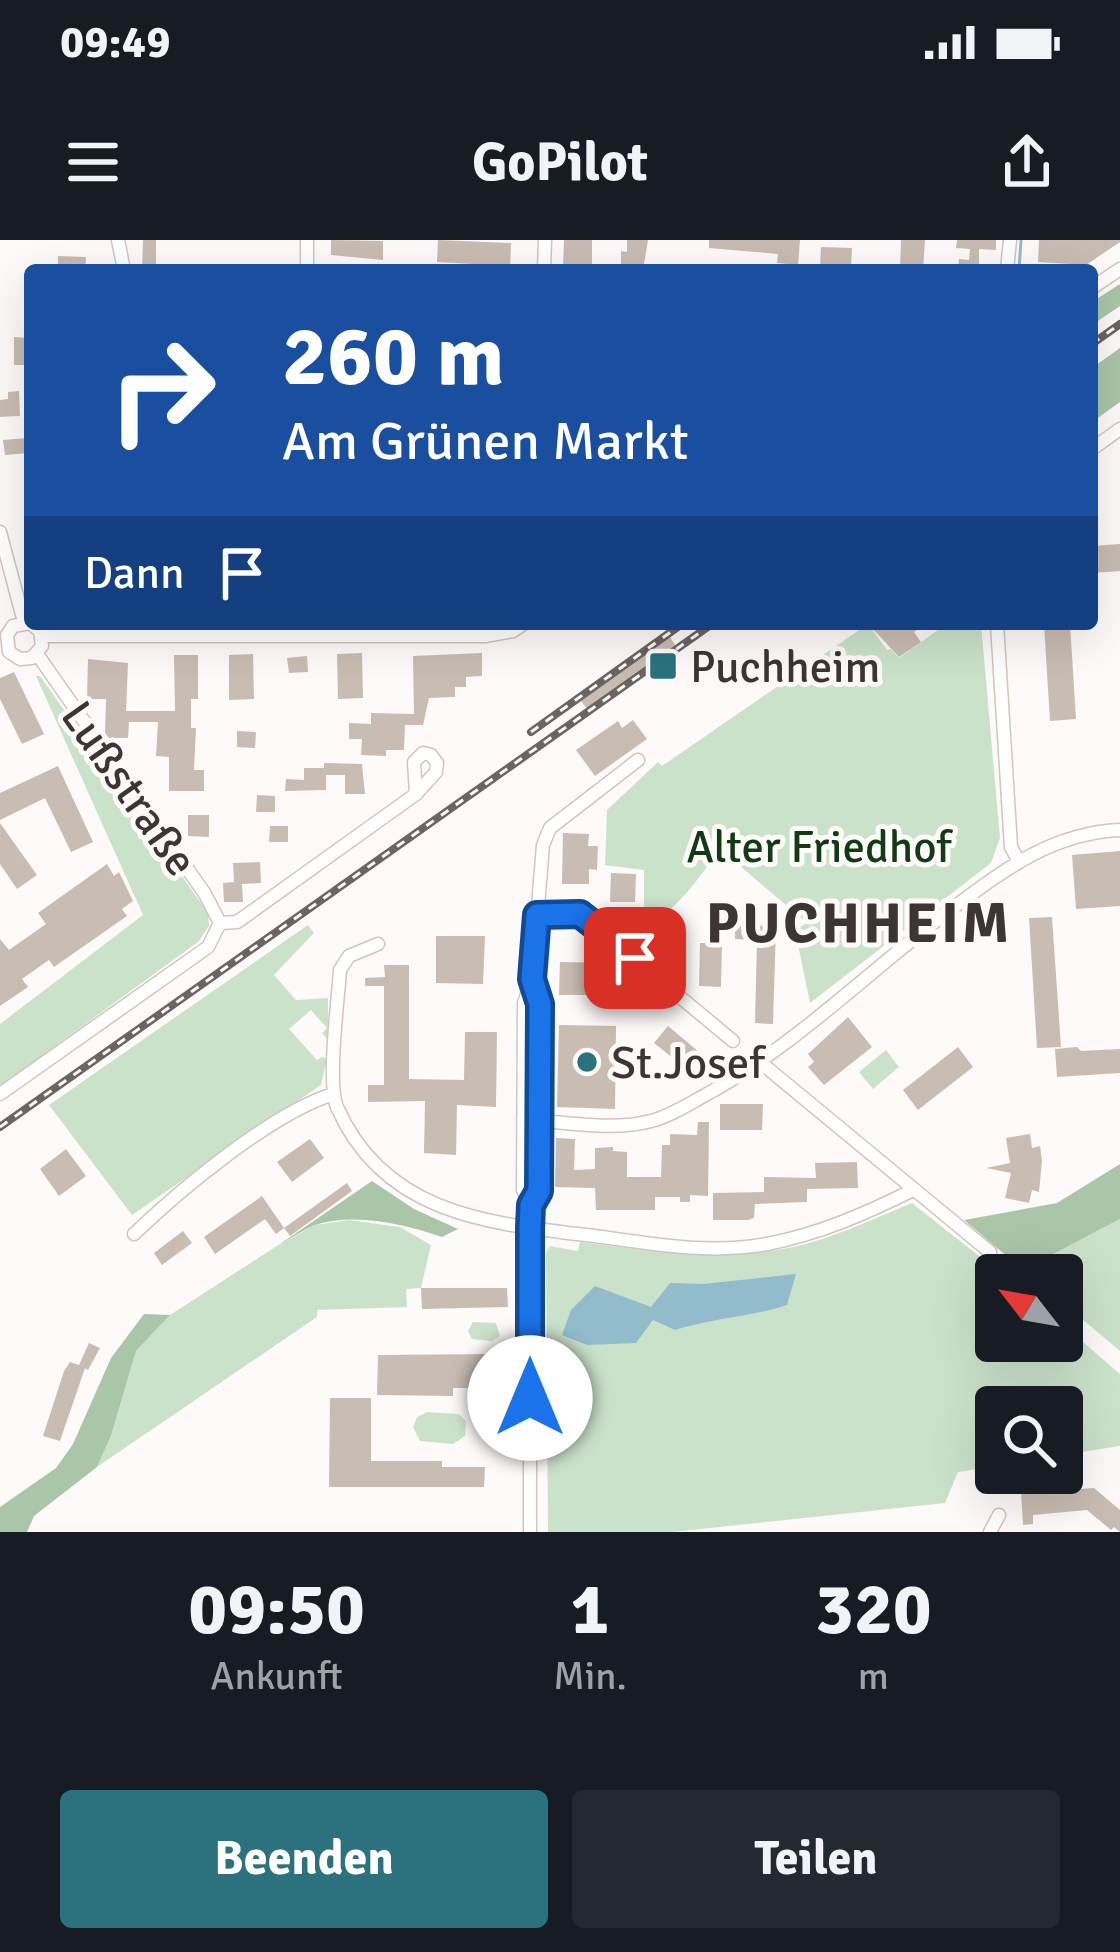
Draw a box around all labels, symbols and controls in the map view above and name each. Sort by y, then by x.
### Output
text: 09:49 [60,15,170,70]
icon: menu [60,129,126,195]
text: GoPilot [472,129,648,196]
icon: share [994,129,1060,195]
text: 260 m [282,305,504,409]
icon: right [84,312,240,468]
text: Am Grünen Markt [282,408,689,475]
icon: arrive [209,540,275,606]
text: Dann [84,546,185,601]
place label: Puchheim [690,640,880,695]
marker: Puchheim [647,650,679,682]
street label: Lußstraße [49,691,209,887]
park label: Alter Friedhof [687,820,953,875]
district label: PUCHHEIM [706,888,1012,959]
pin [584,907,686,1009]
icon: arrive [602,925,668,991]
place label: St.Josef [611,1036,766,1091]
marker: St.Josef [574,1049,600,1075]
north arrow [975,1254,1083,1362]
map controls [975,1254,1083,1494]
position arrow [467,1335,593,1461]
button: search [975,1386,1083,1494]
text: 09:50 [188,1565,365,1654]
text: 1 [571,1565,609,1654]
text: 320 [815,1565,932,1654]
text: Ankunft [211,1652,343,1700]
text: Min. [553,1652,627,1700]
text: m [858,1652,889,1700]
button: Beenden [60,1790,548,1928]
button: Teilen [572,1790,1060,1928]

